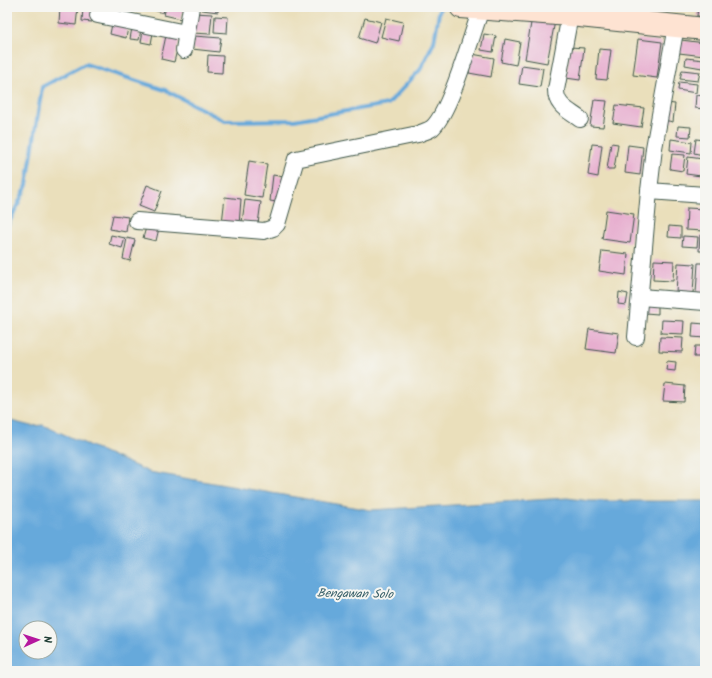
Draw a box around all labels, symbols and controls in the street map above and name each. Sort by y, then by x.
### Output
water label: Bengawan Solo [317,584,395,604]
north arrow [18,620,58,660]
text: N [38,636,56,644]

